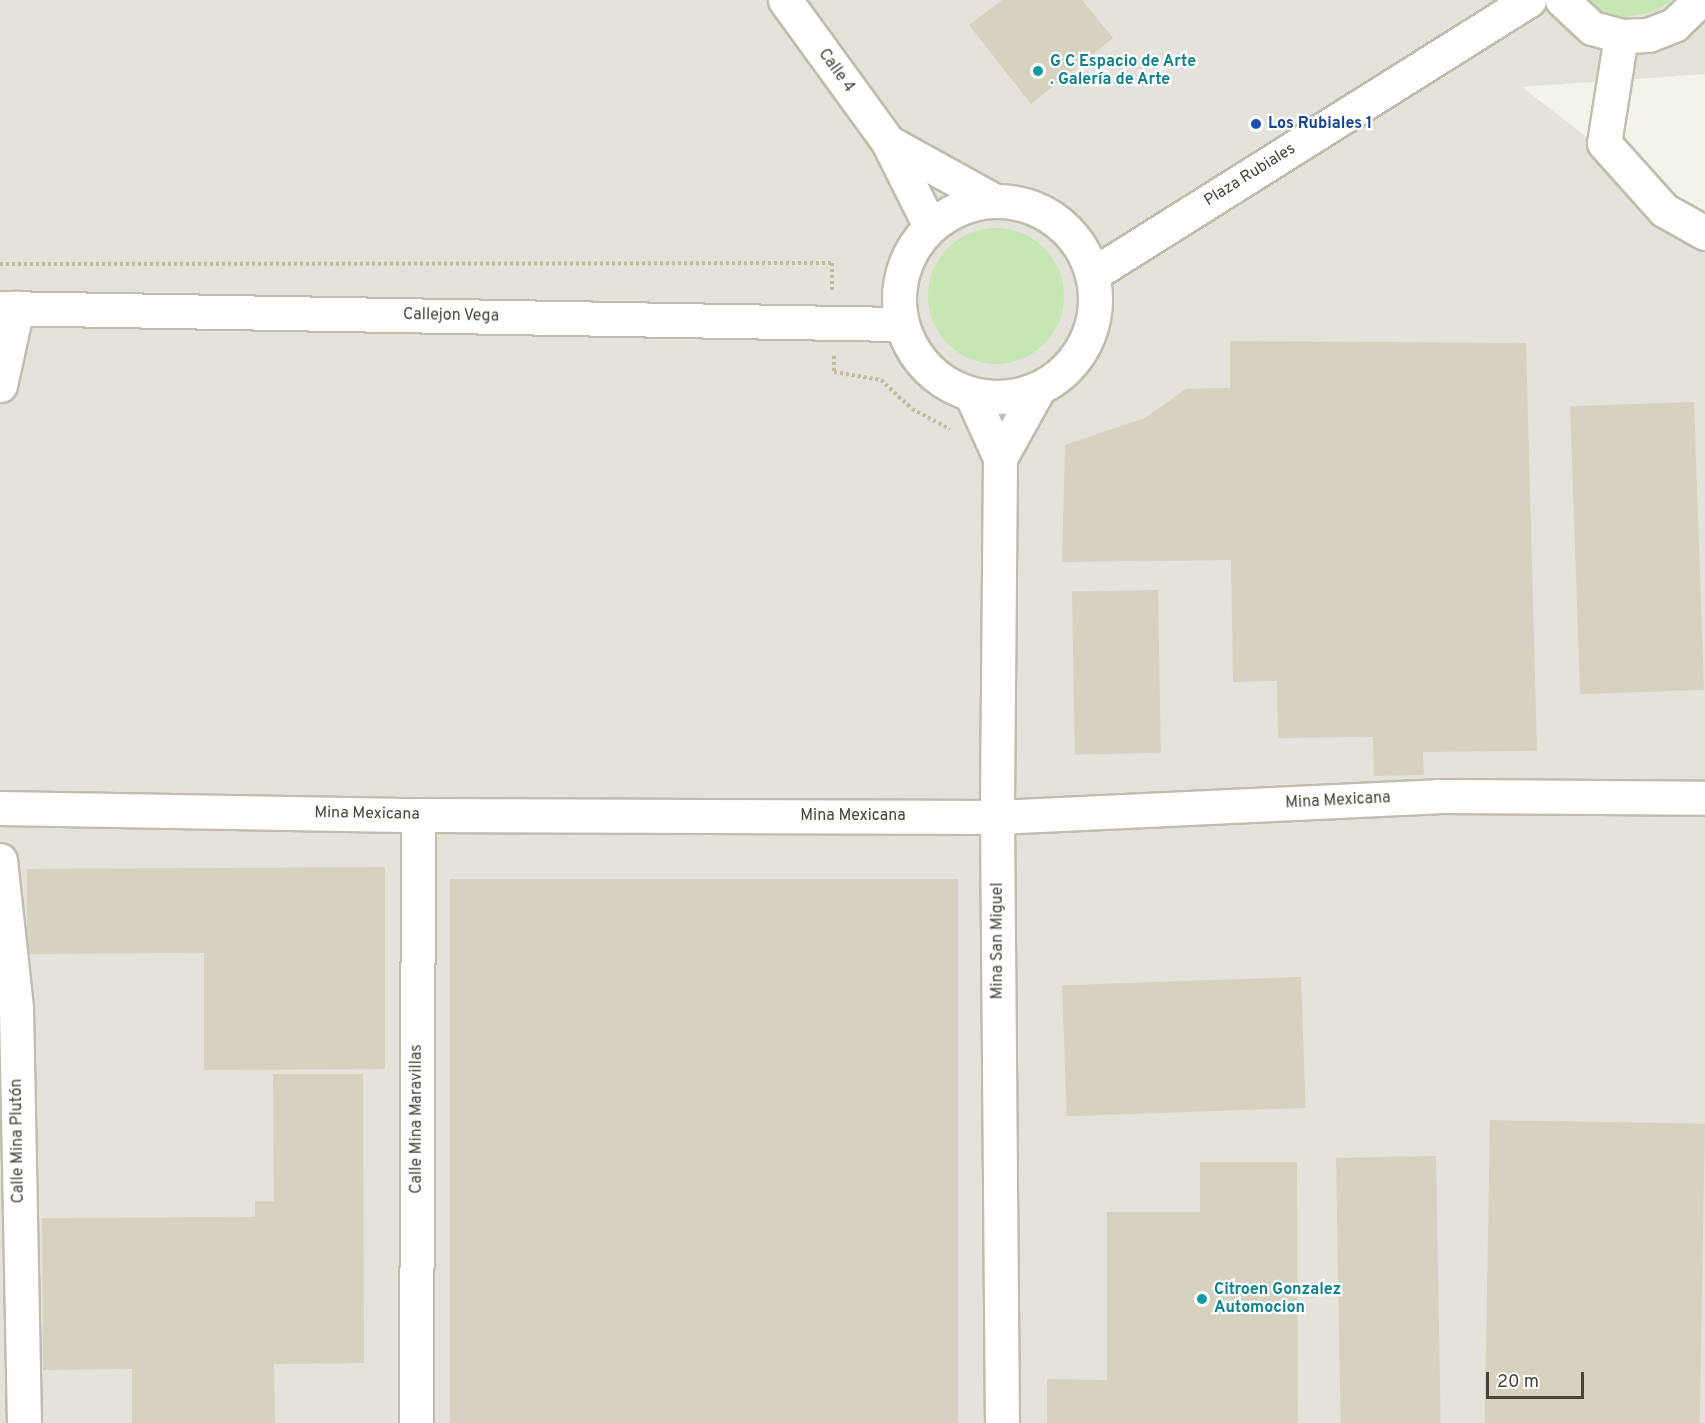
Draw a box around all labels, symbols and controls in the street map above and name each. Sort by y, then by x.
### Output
street label: Calle 4 [814,45,858,97]
place label: G C Espacio de Arte . Galería de Arte [1050,52,1197,90]
marker: G C Espacio de Arte . Galería de Arte [1031,64,1045,78]
place label: Los Rubiales 1 [1268,114,1372,134]
marker: Los Rubiales 1 [1249,117,1263,131]
street label: Plaza Rubiales [1201,139,1299,211]
street label: Callejon Vega [402,306,500,326]
street label: Mina Mexicana [1285,789,1391,813]
street label: Mina Mexicana [314,803,420,825]
street label: Mina Mexicana [800,806,906,826]
street label: Mina San Miguel [988,883,1008,999]
street label: Calle Mina Maravillas [407,1044,427,1194]
street label: Calle Mina Plutón [7,1078,29,1204]
place label: Citroen Gonzalez Automocion [1214,1280,1341,1318]
marker: Citroen Gonzalez Automocion [1195,1292,1209,1306]
scale bar [1489,1360,1586,1398]
text: 20 m [1497,1371,1539,1394]

